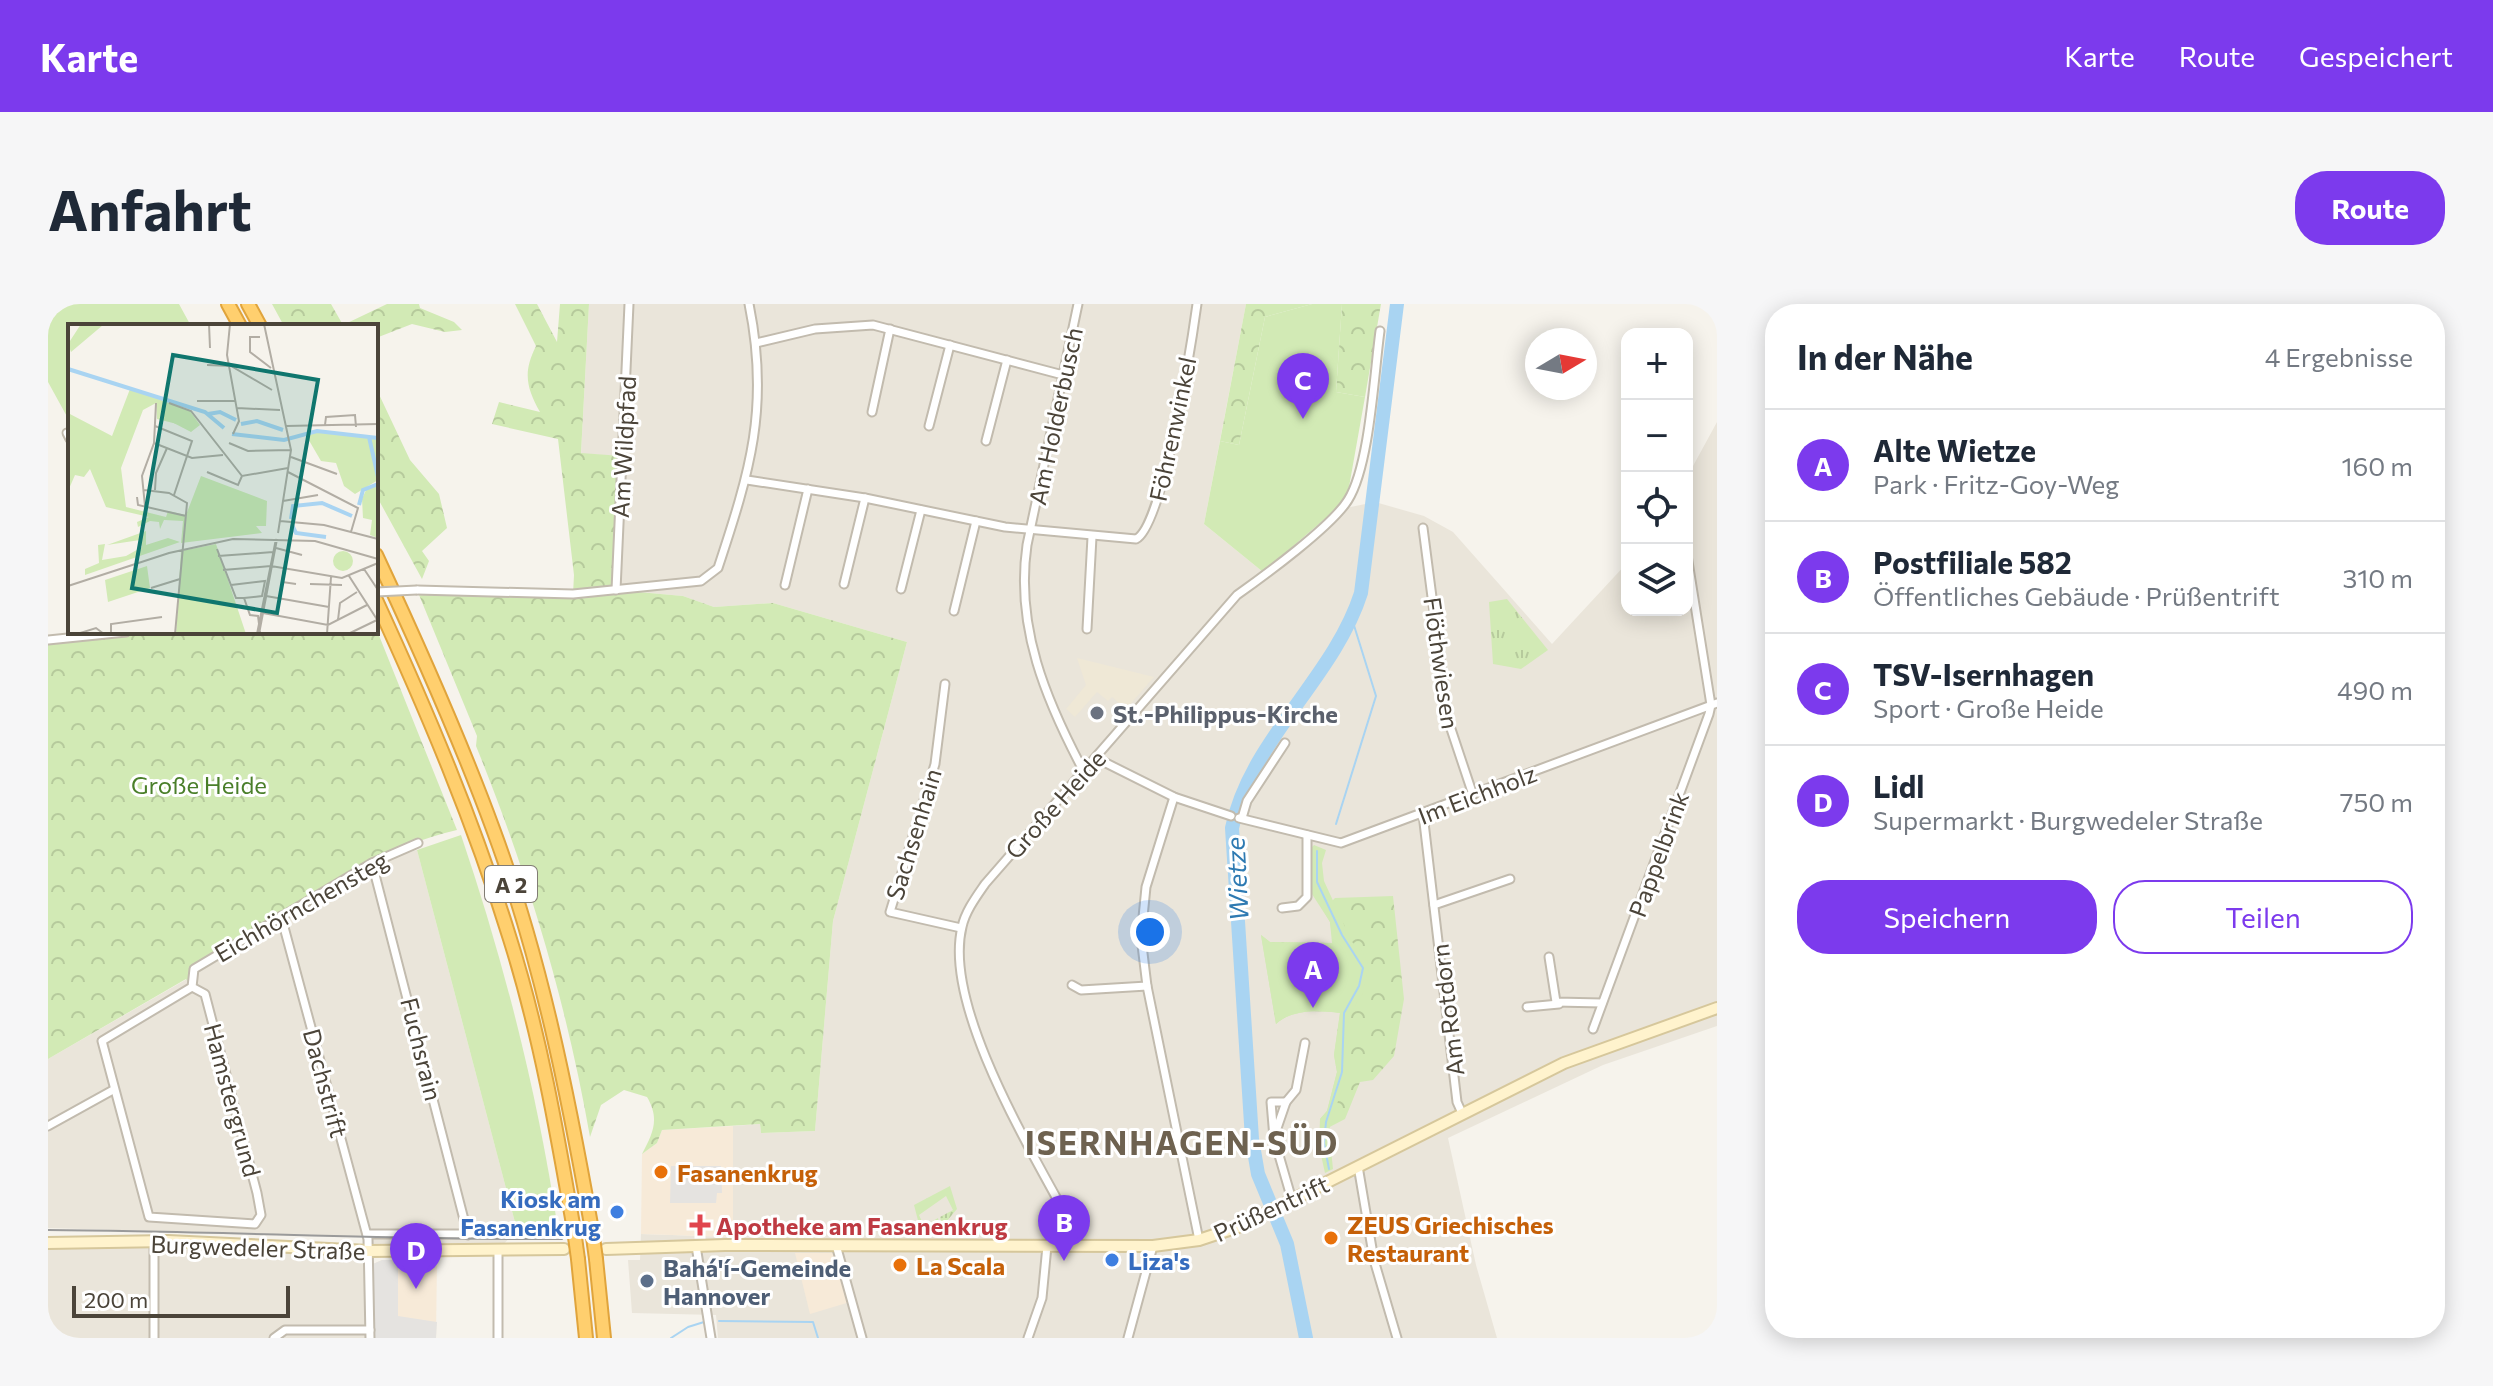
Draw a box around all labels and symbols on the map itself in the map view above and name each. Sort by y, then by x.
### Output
inset map [68,324,378,634]
street label: Am Holderbusch [1022,325,1088,507]
north arrow [1525,328,1597,400]
pin: C [1277,353,1329,419]
street label: Föhrenwinkel [1143,354,1201,504]
street label: Am Wildpfad [605,375,641,519]
street label: Flöthwiesen [1418,595,1466,731]
place label: St.-Philippus-Kirche [1113,699,1338,728]
marker: St.-Philippus-Kirche [1088,704,1106,722]
street label: Große Heide [999,744,1111,864]
street label: Im Eichholz [1414,758,1540,830]
street label: Sachsenhain [879,765,947,903]
park label: Große Heide [131,770,267,799]
street label: Pappelbrink [1622,787,1694,921]
water label: Wietze [1218,836,1254,922]
street label: Eichhörnchensteg [209,845,393,967]
road number: A 2 [485,866,537,902]
your location [1130,912,1170,952]
pin: A [1287,942,1339,1008]
street label: Am Rotdorn [1425,942,1469,1078]
street label: Fuchsrain [395,994,449,1104]
street label: Hamstergrund [199,1020,267,1180]
street label: Dachstrift [298,1025,354,1141]
district label: ISERNHAGEN-SÜD [1025,1122,1339,1162]
place label: Fasanenkrug [677,1158,818,1187]
marker: Fasanenkrug [652,1163,670,1181]
street label: Prüßentrift [1209,1169,1333,1247]
place label: Kiosk am Fasanenkrug [460,1184,601,1241]
pin: B [1038,1195,1090,1261]
marker: Kiosk am Fasanenkrug [608,1203,626,1221]
place label: ZEUS Griechisches Restaurant [1347,1210,1554,1267]
place label: Apotheke am Fasanenkrug [716,1211,1008,1240]
marker: Apotheke am Fasanenkrug [691,1216,709,1234]
pin: D [390,1223,442,1289]
street label: Burgwedeler Straße [150,1229,366,1265]
marker: ZEUS Griechisches Restaurant [1322,1229,1340,1247]
place label: Liza's [1128,1246,1190,1275]
place label: La Scala [916,1251,1005,1280]
marker: Liza's [1103,1251,1121,1269]
place label: Bahá'í-Gemeinde Hannover [663,1253,851,1310]
marker: La Scala [891,1256,909,1274]
marker: Bahá'í-Gemeinde Hannover [638,1272,656,1290]
scale bar [72,1282,290,1318]

